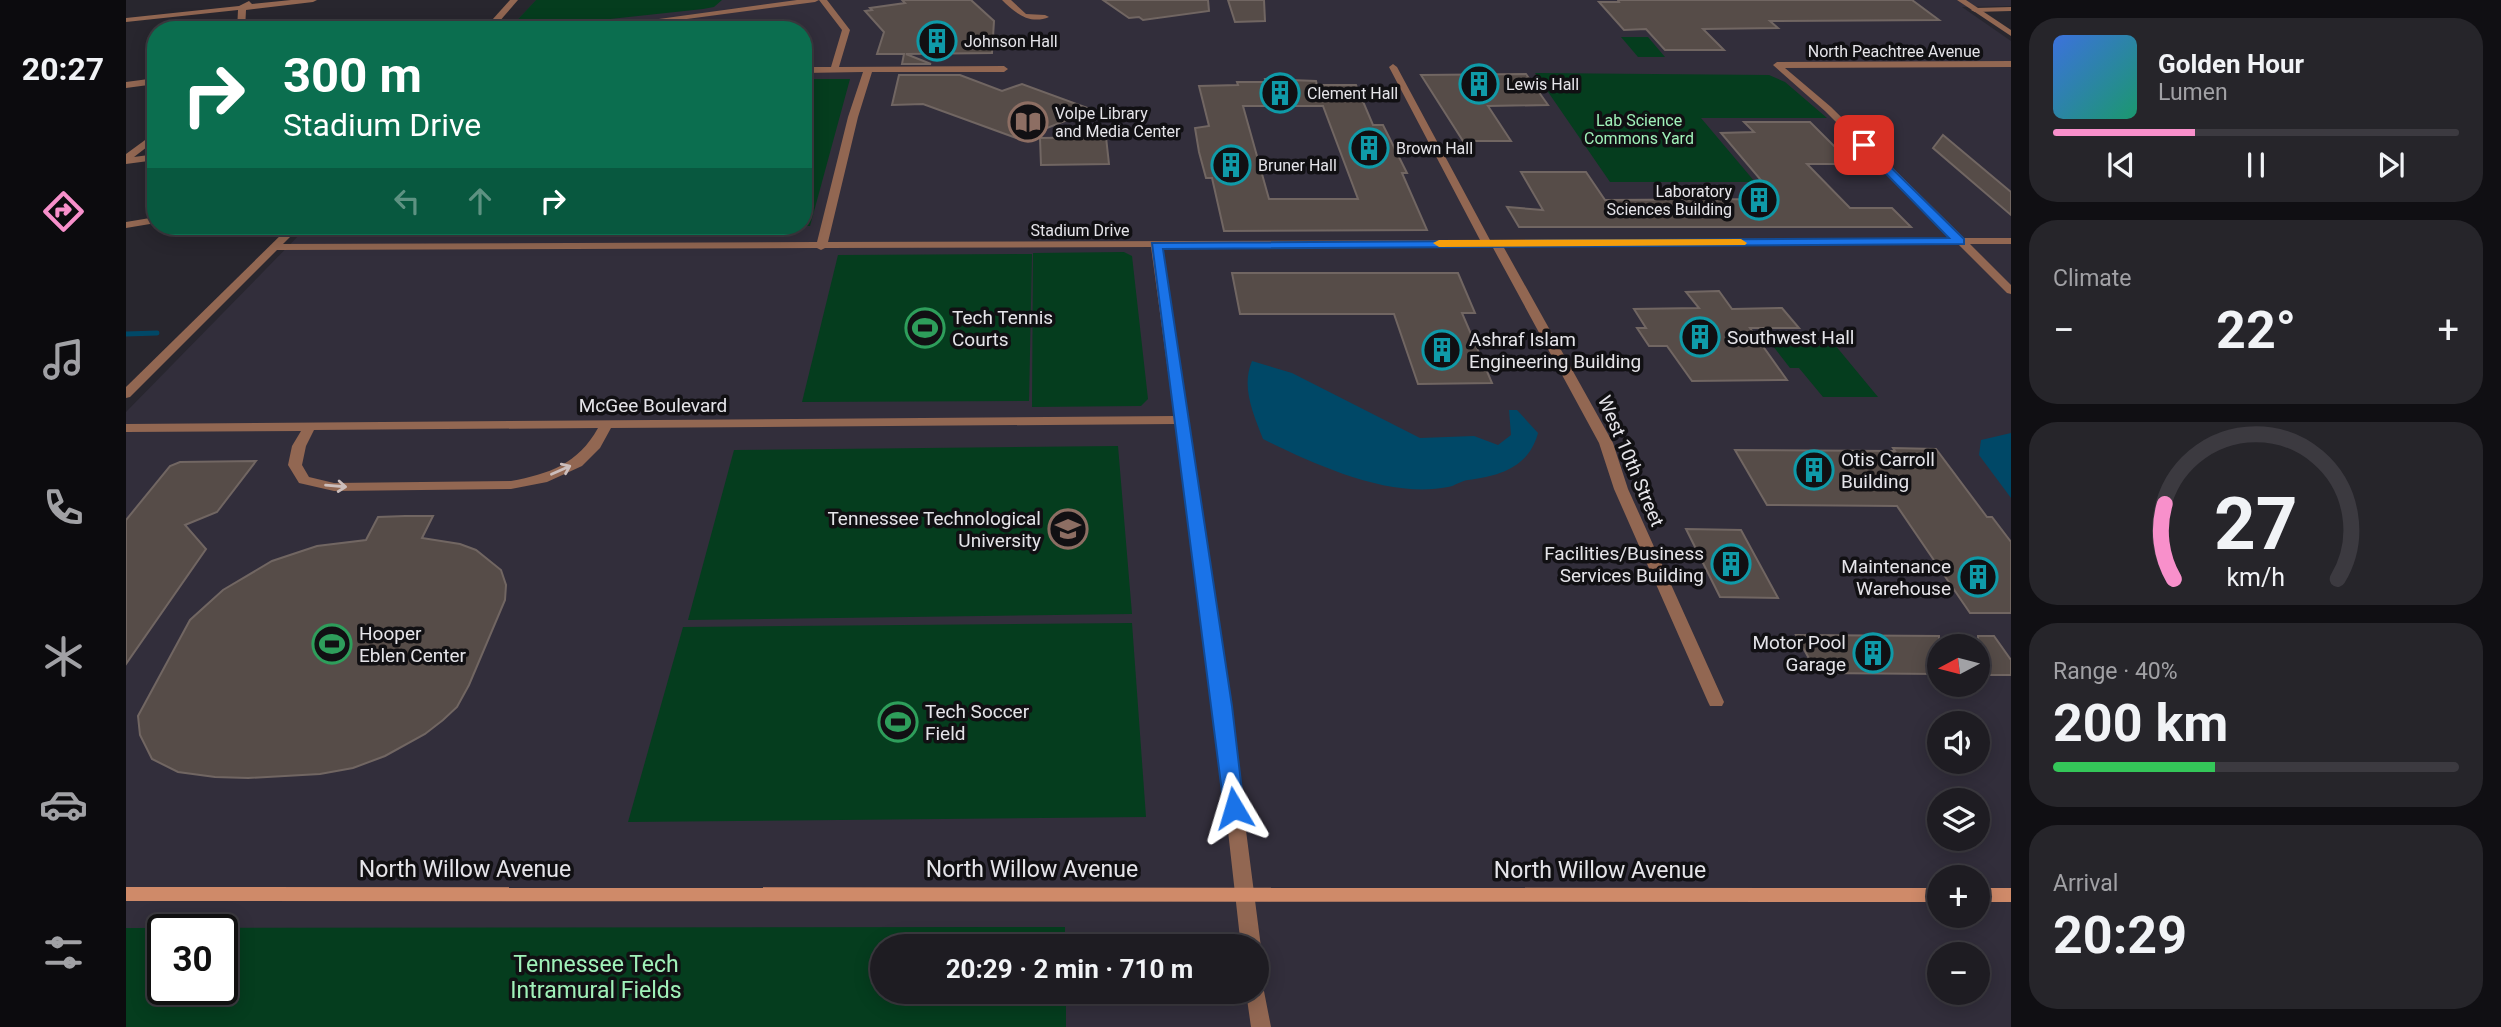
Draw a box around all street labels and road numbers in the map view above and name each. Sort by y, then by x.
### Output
street label: North Peachtree Avenue [1808,42,1980,61]
street label: Stadium Drive [1030,221,1130,240]
street label: West 10th Street [1593,392,1669,530]
street label: McGee Boulevard [579,394,727,417]
street label: North Willow Avenue [359,856,571,883]
street label: North Willow Avenue [926,856,1138,883]
street label: North Willow Avenue [1494,857,1706,884]

